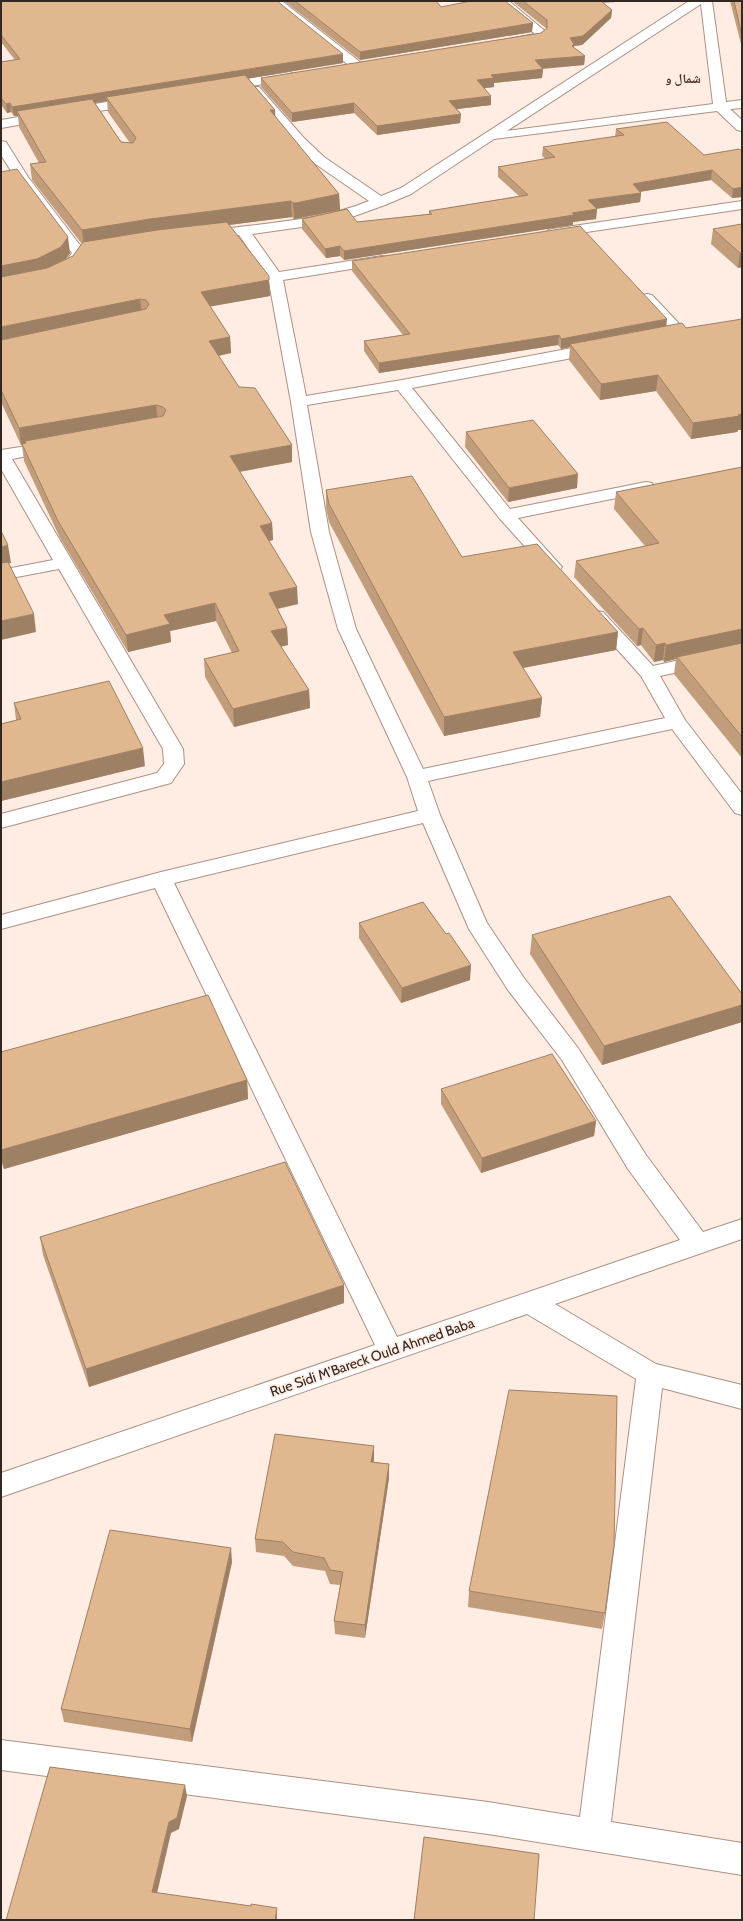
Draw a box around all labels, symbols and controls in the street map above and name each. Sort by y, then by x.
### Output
district label: شمال و [665,70,701,86]
street label: Rue Sidi M'Bareck Ould Ahmed Baba [267,1313,477,1401]

